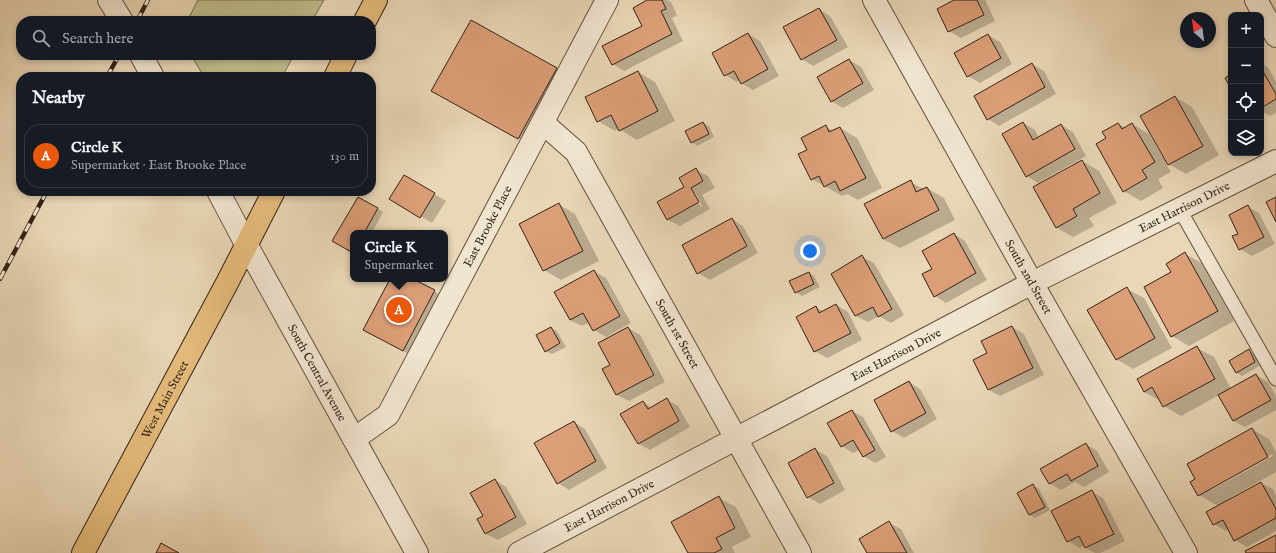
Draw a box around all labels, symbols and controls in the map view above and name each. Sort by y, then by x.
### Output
north arrow [1180,12,1216,48]
map controls [1228,12,1264,156]
button: + [1228,12,1264,48]
search box [16,16,376,60]
icon: search [30,27,52,49]
text: Search here [62,29,133,48]
button: − [1228,48,1264,84]
button: locate [1228,84,1264,120]
text: Nearby [32,88,85,109]
button: layers [1228,120,1264,156]
text: Circle K [71,138,123,157]
text: A [42,148,50,165]
text: 130 m [330,148,359,165]
text: Supermarket · East Brooke Place [71,157,246,174]
street label: East Harrison Drive [1137,178,1233,236]
street label: East Brooke Place [460,183,516,270]
popup [350,230,448,282]
street label: South 2nd Street [1001,237,1055,317]
text: Circle K [365,238,416,257]
your location [800,241,820,261]
text: Supermarket [365,257,433,274]
pin: A [386,295,412,325]
street label: South 1st Street [652,297,702,371]
street label: South Central Avenue [284,322,350,425]
street label: East Harrison Drive [849,325,944,385]
street label: West Main Street [138,358,192,441]
street label: East Harrison Drive [562,476,658,536]

